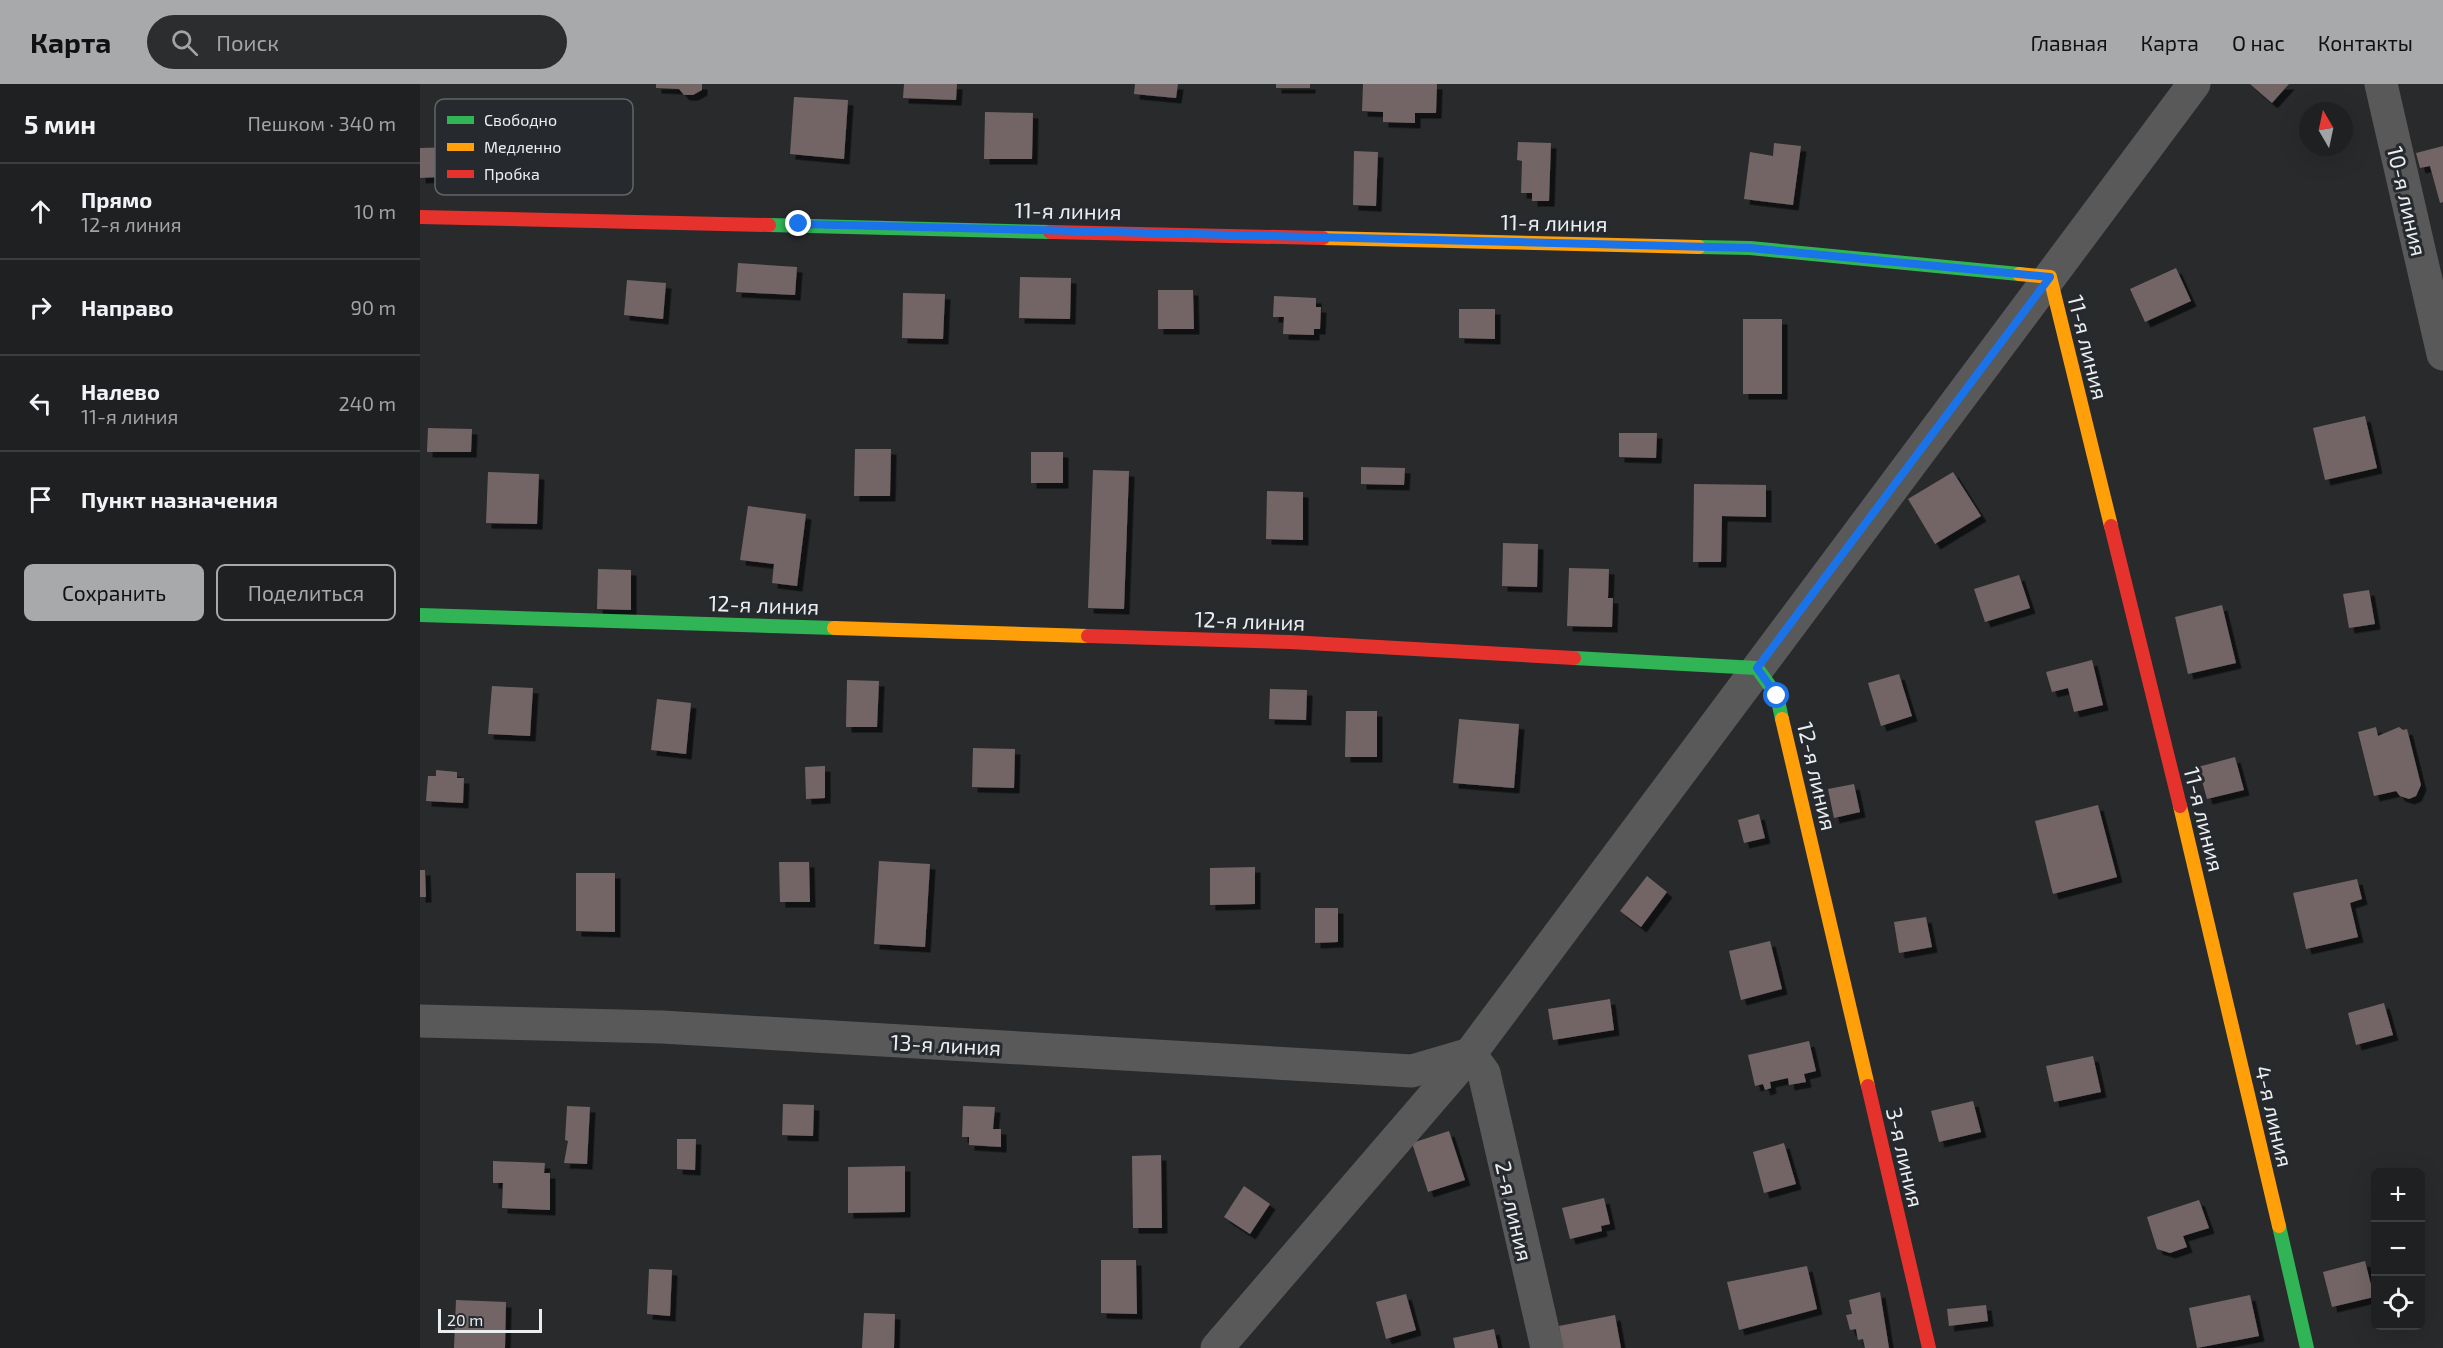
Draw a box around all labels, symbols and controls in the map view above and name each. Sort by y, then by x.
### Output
search box [147,15,567,69]
text: Карта [30,25,111,59]
icon: search [168,26,201,59]
text: Поиск [216,29,279,55]
text: Главная [2031,30,2108,55]
text: Карта [2141,30,2199,55]
text: О нас [2232,30,2285,55]
text: Контакты [2318,30,2413,55]
legend [435,99,633,195]
north arrow [2299,102,2353,156]
text: 5 мин [24,108,96,139]
text: Свободно [484,110,557,129]
text: Пешком · 340 m [248,111,396,135]
text: Медленно [484,137,561,156]
street label: 10-я линия [2383,144,2433,258]
text: Пробка [484,164,540,183]
text: Прямо [81,186,152,212]
icon: ahead [24,195,57,228]
street label: 11-я линия [1014,196,1122,224]
text: 10 m [354,199,396,223]
street label: 11-я линия [1500,208,1608,236]
route end [785,210,811,236]
text: 12-я линия [81,212,182,236]
icon: right [24,291,57,324]
street label: 11-я линия [2063,292,2115,402]
text: Направо [81,294,174,320]
text: 90 m [351,295,396,319]
text: Налево [81,378,160,404]
icon: left [24,387,57,420]
text: 240 m [338,391,396,415]
text: 11-я линия [81,404,178,428]
icon: arrive [24,483,57,516]
text: Пункт назначения [81,486,278,512]
button: Сохранить [24,564,204,621]
button: Поделиться [216,564,396,621]
street label: 12-я линия [708,589,820,619]
street label: 12-я линия [1194,605,1306,635]
route start [1763,682,1789,708]
street label: 12-я линия [1793,719,1843,833]
street label: 11-я линия [2179,764,2231,874]
street label: 13-я линия [890,1028,1002,1060]
street label: 4-я линия [2251,1063,2299,1169]
street label: 3-я линия [1882,1104,1930,1210]
street label: 2-я линия [1491,1158,1539,1264]
map controls [2371,1168,2425,1330]
button: + [2371,1168,2425,1222]
button: − [2371,1222,2425,1276]
button: locate [2371,1276,2425,1330]
scale bar [438,1306,542,1334]
text: 20 m [447,1310,483,1329]

